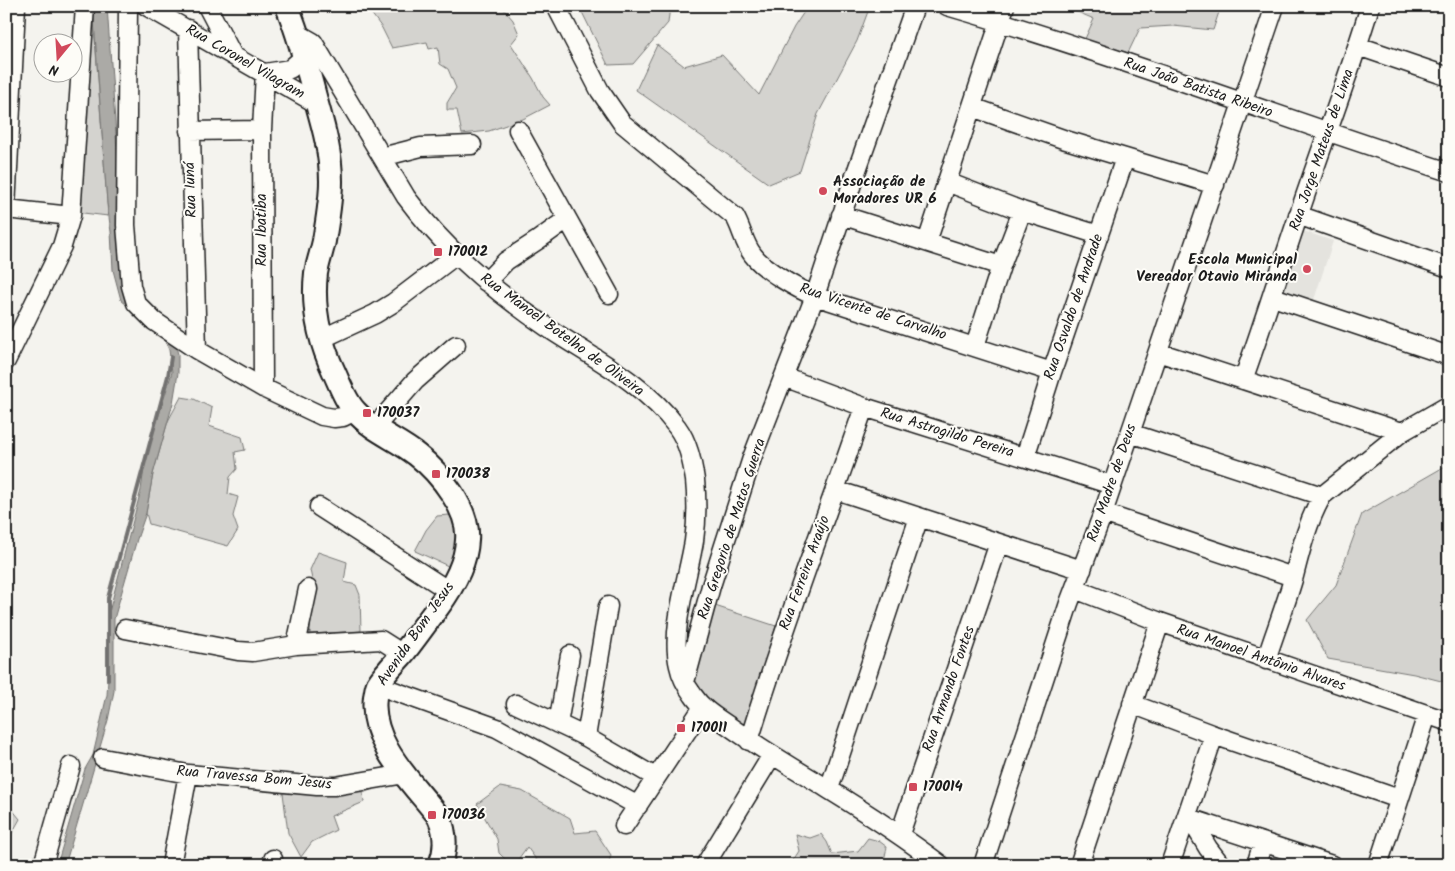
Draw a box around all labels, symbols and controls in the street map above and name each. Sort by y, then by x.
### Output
street label: Rua Coronel Vilagram [181,18,309,106]
north arrow [32,32,82,82]
street label: Rua João Batista Ribeiro [1120,51,1276,125]
text: N [47,58,62,81]
street label: Rua Jorge Mateus de Lima [1283,66,1361,234]
street label: Rua Iuná [178,160,204,218]
place label: Associação de Moradores UR 6 [833,170,937,211]
marker: Associação de Moradores UR 6 [817,185,829,197]
street label: Rua Ibatiba [250,194,274,266]
street label: Rua Osvaldo de Andrade [1038,231,1110,383]
place label: 170012 [448,240,489,264]
marker: 170012 [432,246,444,258]
place label: Escola Municipal Vereador Otavio Miranda [1136,248,1297,289]
marker: Escola Municipal Vereador Otavio Miranda [1301,263,1313,275]
street label: Rua Manoel Botelho de Oliveira [475,267,649,403]
street label: Rua Vicente de Carvalho [796,277,950,347]
place label: 170037 [377,401,420,425]
street label: Rua Astrogildo Pereira [877,401,1017,465]
marker: 170037 [361,407,373,419]
street label: Rua Madre de Deus [1081,420,1144,545]
street label: Rua Gregorio de Matos Guerra [691,435,773,623]
place label: 170038 [446,462,490,486]
marker: 170038 [430,468,442,480]
street label: Rua Ferreira Araújo [773,512,837,634]
street label: Avenida Bom Jesus [371,576,461,691]
street label: Rua Manoel Antônio Alvares [1173,618,1349,698]
street label: Rua Armando Fontes [916,622,982,755]
place label: 170011 [691,716,728,740]
marker: 170011 [675,722,687,734]
street label: Rua Travessa Bom Jesus [175,759,333,797]
place label: 170014 [923,775,963,799]
marker: 170014 [907,781,919,793]
place label: 170036 [442,803,485,827]
marker: 170036 [426,809,438,821]

